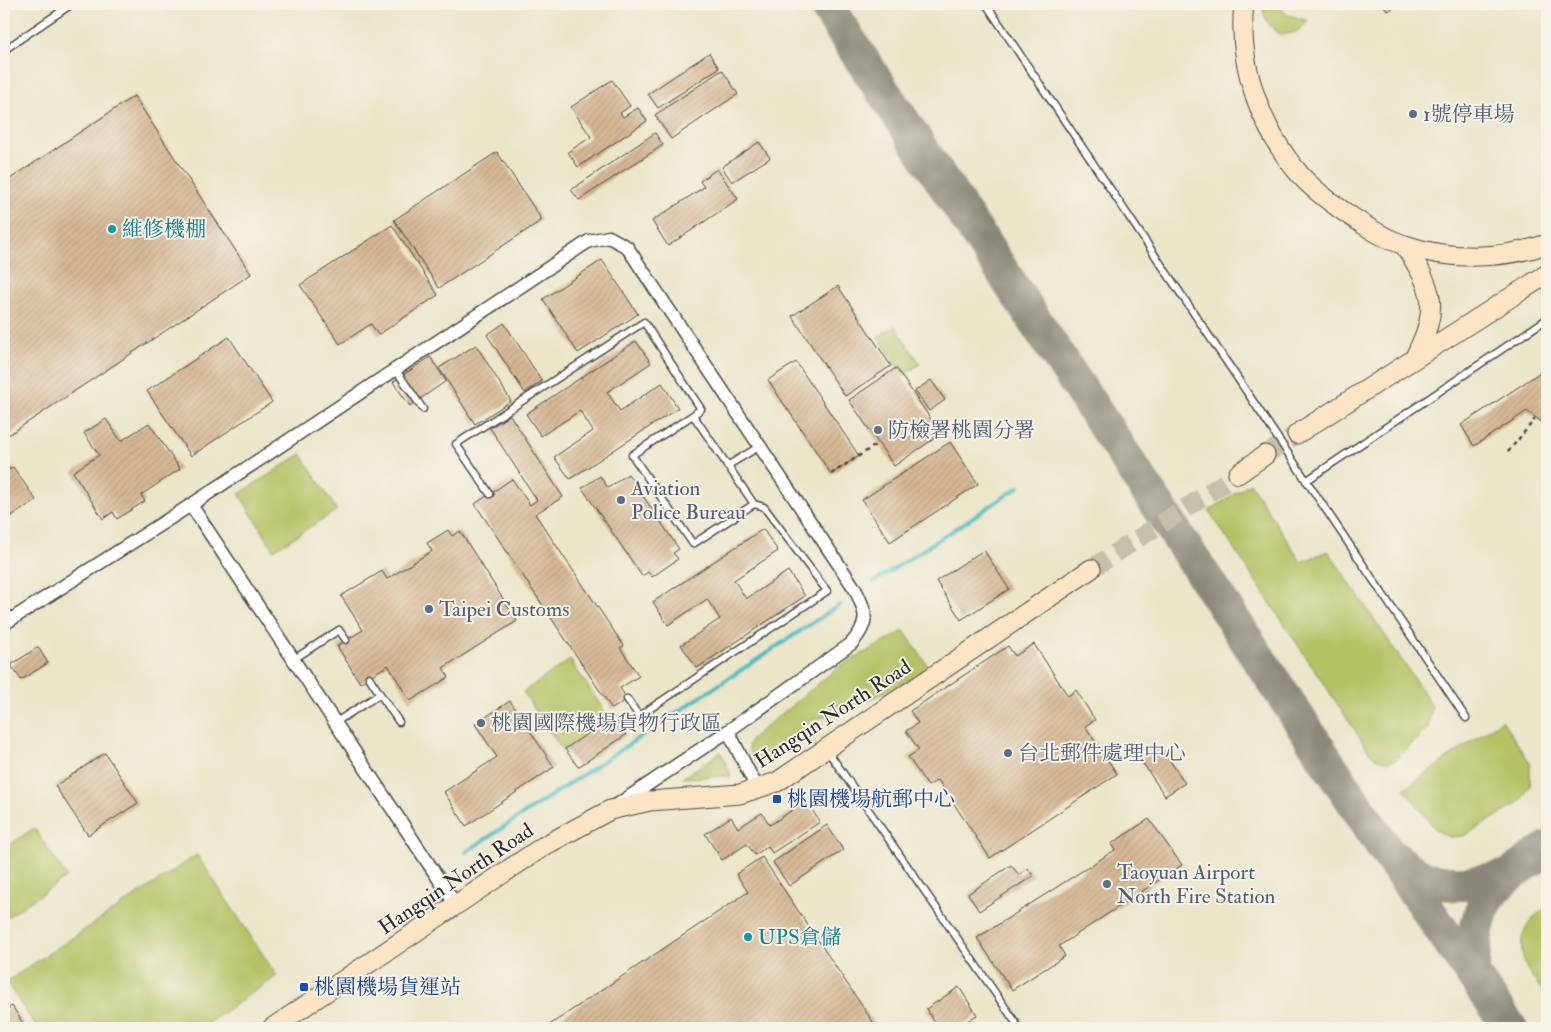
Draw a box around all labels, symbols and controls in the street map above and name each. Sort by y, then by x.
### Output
place label: 1號停車場 [1423,101,1515,128]
marker: 1號停車場 [1407,108,1419,120]
place label: 維修機棚 [122,216,206,243]
marker: 維修機棚 [106,223,118,235]
place label: 防檢署桃園分署 [888,417,1035,444]
marker: 防檢署桃園分署 [872,424,884,436]
place label: Aviation Police Bureau [630,475,746,526]
marker: Aviation Police Bureau [615,494,627,506]
place label: Taipei Customs [439,596,569,623]
marker: Taipei Customs [423,603,435,615]
street label: Hangqin North Road [750,653,917,775]
place label: 桃園國際機場貨物行政區 [491,710,722,737]
marker: 桃園國際機場貨物行政區 [475,717,487,729]
place label: 台北郵件處理中心 [1018,740,1186,767]
marker: 台北郵件處理中心 [1002,747,1014,759]
place label: 桃園機場航郵中心 [787,786,955,813]
marker: 桃園機場航郵中心 [771,793,783,805]
street label: Hangqin North Road [373,817,539,941]
place label: Taoyuan Airport North Fire Station [1117,859,1276,910]
marker: Taoyuan Airport North Fire Station [1101,878,1113,890]
place label: UPS倉儲 [758,924,842,951]
marker: UPS倉儲 [742,931,754,943]
place label: 桃園機場貨運站 [314,974,461,1001]
marker: 桃園機場貨運站 [298,981,310,993]

